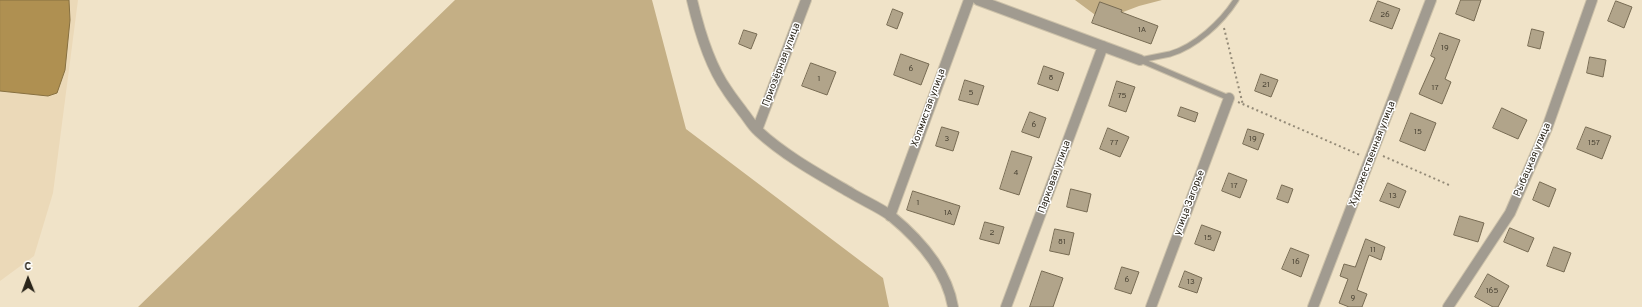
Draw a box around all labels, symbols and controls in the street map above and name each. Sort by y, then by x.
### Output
house number: 26 [1380,10,1390,20]
street label: Приозёрная улица [761,21,803,109]
house number: 1А [1138,25,1146,35]
house number: 19 [1441,43,1449,53]
house number: 6 [909,64,913,74]
street label: Холмистая улица [909,67,949,149]
house number: 8 [1049,73,1053,83]
house number: 1 [818,74,820,84]
house number: 21 [1262,80,1270,90]
house number: 17 [1431,83,1439,93]
house number: 5 [969,88,973,98]
house number: 75 [1117,91,1127,101]
street label: Художественная улица [1347,100,1399,208]
house number: 6 [1032,120,1036,130]
street label: Рыбацкая улица [1512,121,1554,199]
house number: 15 [1414,127,1422,137]
house number: 3 [945,134,949,144]
house number: 19 [1249,134,1257,144]
house number: 77 [1110,138,1118,148]
house number: 157 [1588,138,1600,148]
street label: Парковая улица [1036,139,1074,215]
house number: 4 [1014,168,1018,178]
street label: улица Загорье [1172,169,1208,237]
house number: 17 [1230,181,1238,191]
house number: 13 [1389,191,1397,201]
house number: 1 [917,198,919,208]
house number: 1А [944,208,952,218]
house number: 2 [990,228,994,238]
house number: 15 [1204,233,1212,243]
house number: 81 [1058,237,1066,247]
house number: 11 [1370,245,1376,255]
house number: 16 [1292,257,1300,267]
north arrow [8,259,48,299]
text: С [24,260,31,274]
house number: 6 [1125,275,1129,285]
house number: 13 [1187,277,1195,287]
house number: 165 [1486,286,1498,296]
house number: 9 [1351,293,1355,303]

